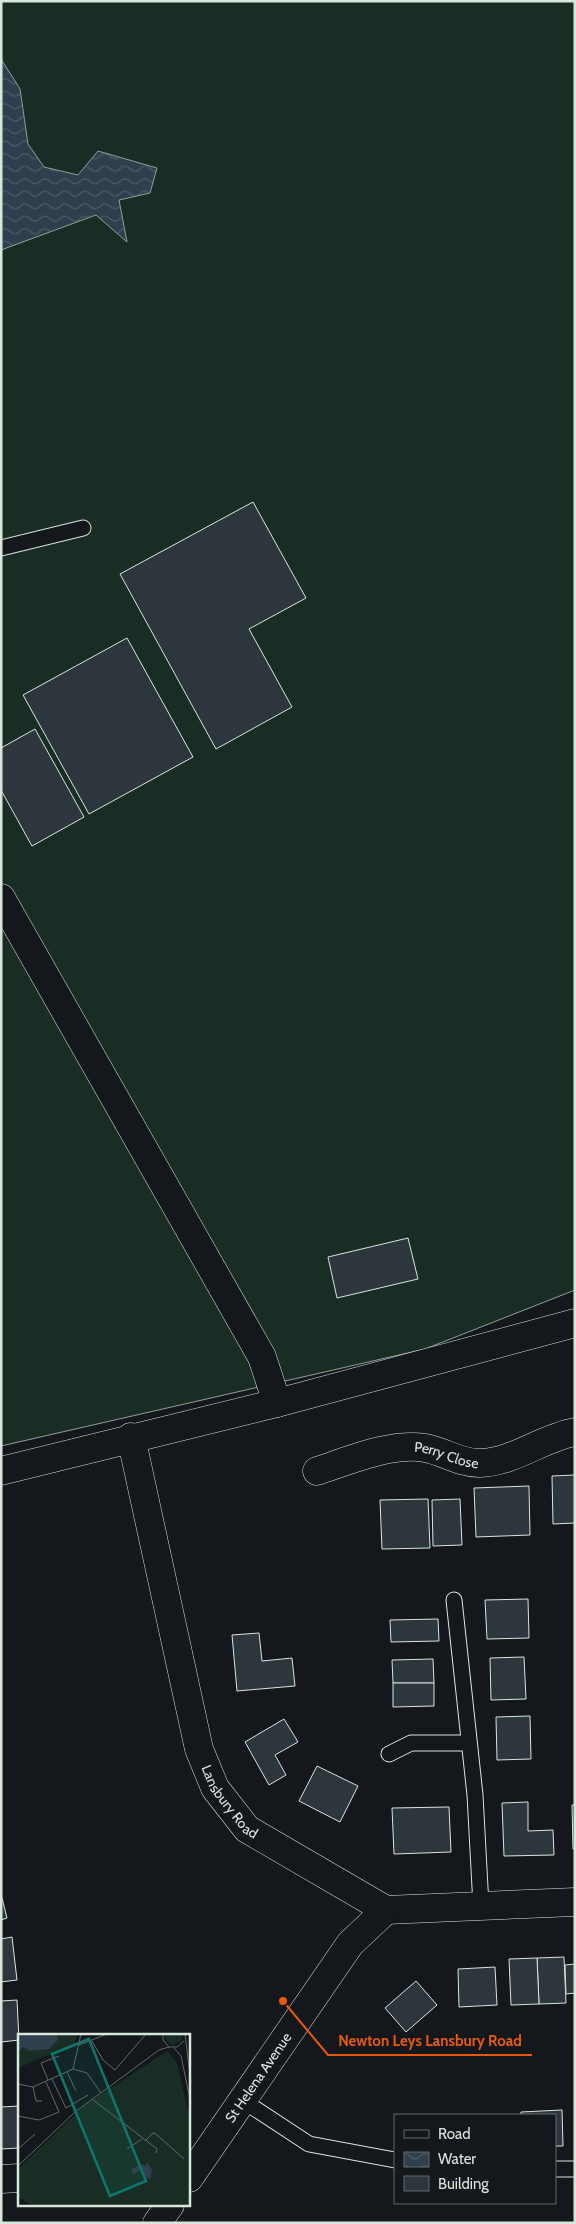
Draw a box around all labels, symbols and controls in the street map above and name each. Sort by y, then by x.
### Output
street label: Perry Close [414,1438,479,1472]
street label: Lansbury Road [197,1762,261,1842]
callout: Newton Leys Lansbury Road [328,2025,532,2055]
street label: St Helena Avenue [221,2029,295,2126]
text: Newton Leys Lansbury Road [338,2032,522,2050]
inset map [18,2034,190,2206]
legend [394,2114,556,2204]
text: Road [438,2125,471,2143]
text: Water [438,2150,476,2168]
text: Building [438,2175,489,2193]

